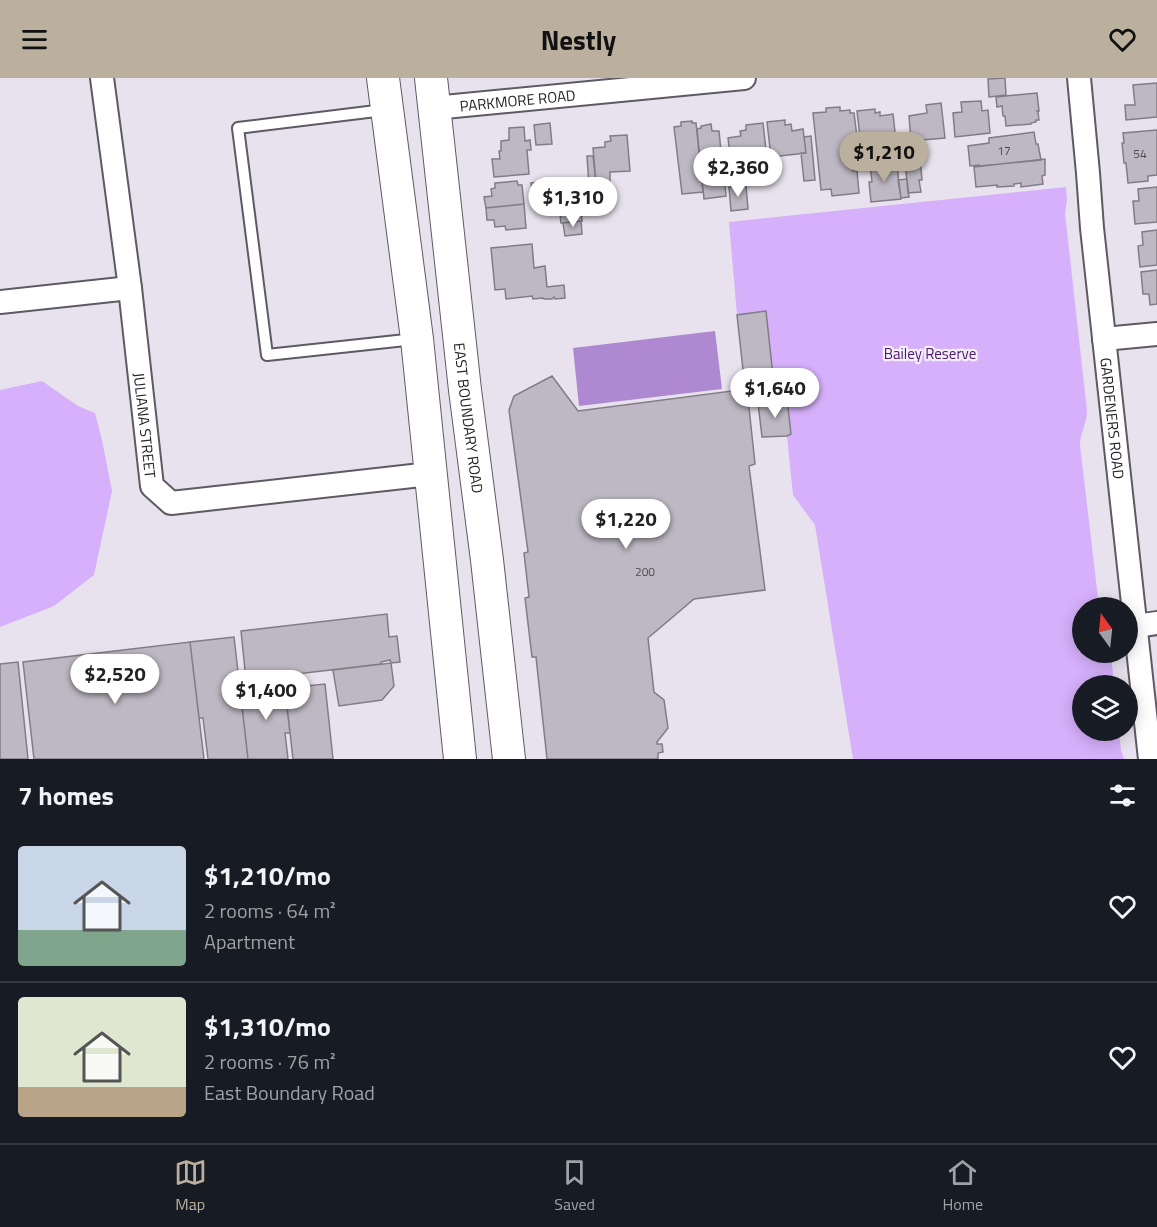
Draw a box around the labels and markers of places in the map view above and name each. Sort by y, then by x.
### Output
pin: $1,210 [835,132,933,183]
pin: $2,360 [689,147,787,198]
pin: $1,310 [524,177,622,228]
pin: $1,640 [726,368,824,419]
pin: $1,220 [577,499,675,550]
pin: $2,520 [66,654,164,705]
pin: $1,400 [217,670,315,721]

